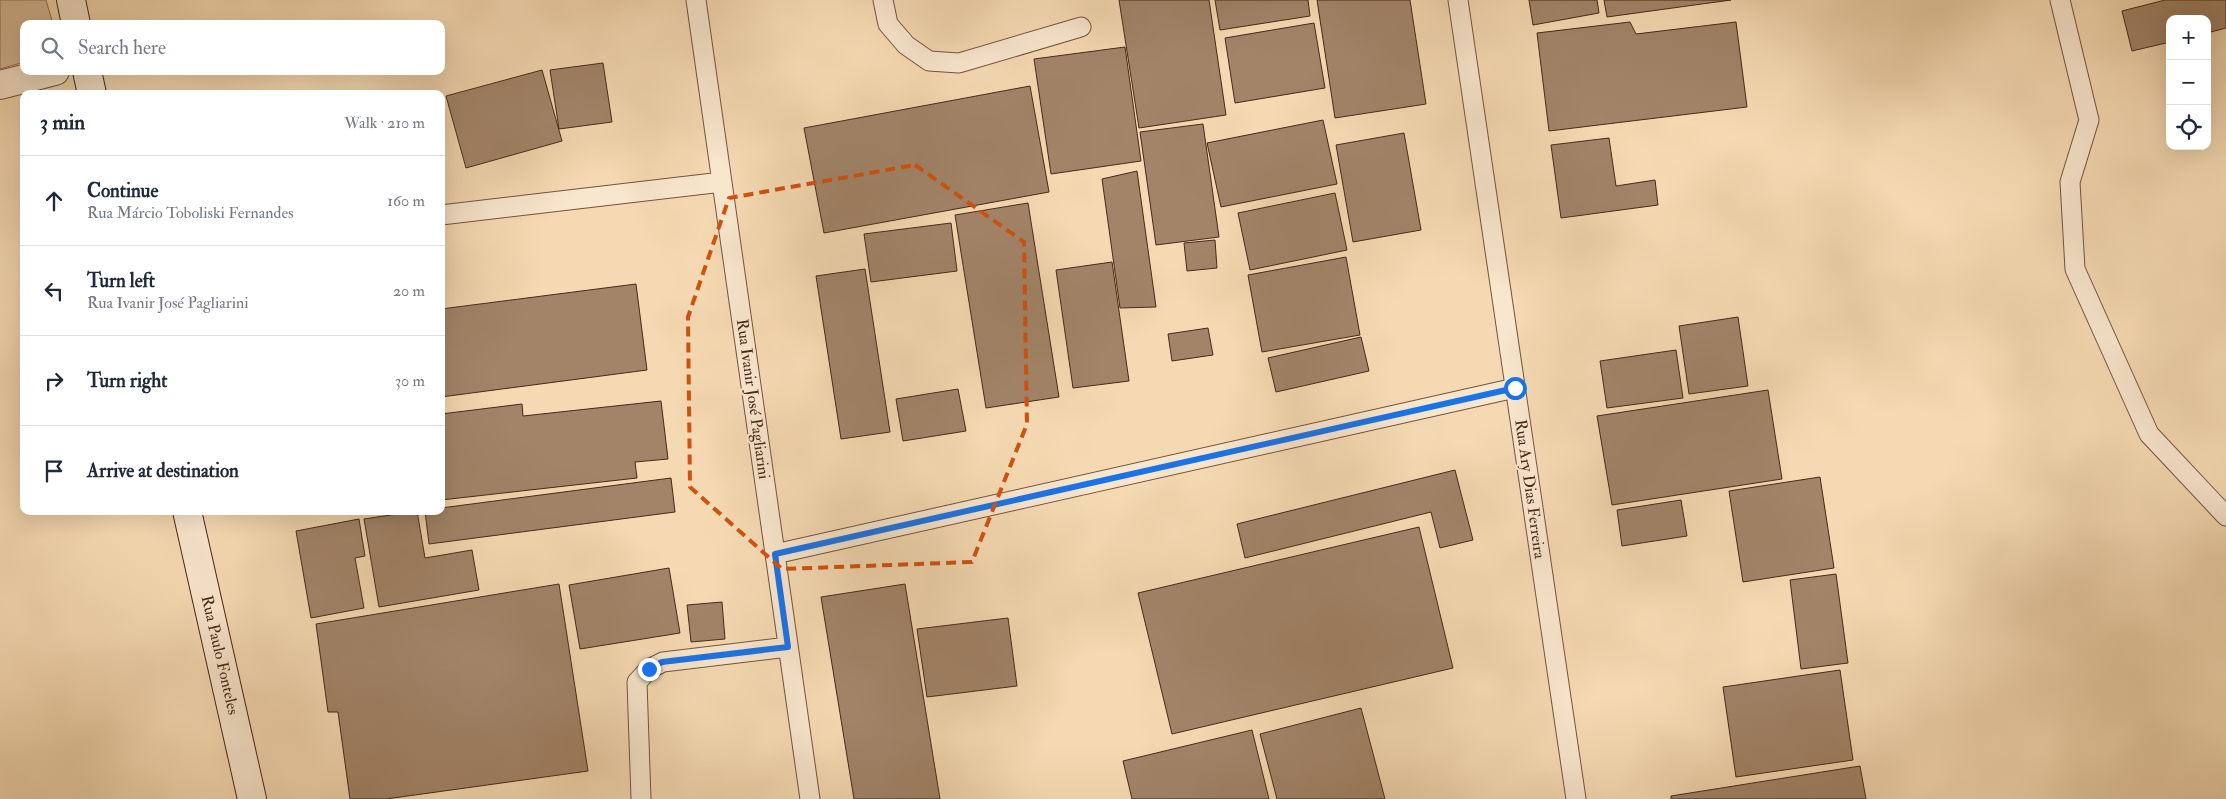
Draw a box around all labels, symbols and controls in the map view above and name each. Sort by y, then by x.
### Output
map controls [2166,15,2211,150]
button: + [2166,15,2211,60]
search box [20,20,445,75]
icon: search [38,34,66,62]
text: Search here [78,36,166,60]
button: − [2166,60,2211,105]
button: locate [2166,105,2211,150]
text: 3 min [40,109,85,136]
text: Walk · 210 m [344,113,425,133]
text: Continue [87,179,158,203]
icon: ahead [40,187,68,215]
text: 160 m [387,191,425,211]
text: Rua Márcio Toboliski Fernandes [87,203,294,223]
text: Turn left [87,269,155,293]
icon: left [40,277,68,305]
text: 20 m [393,281,425,301]
text: Rua Ivanir José Pagliarini [87,293,249,313]
street label: Rua Ivanir José Pagliarini [731,318,774,481]
icon: right [40,367,68,395]
text: Turn right [87,369,167,393]
text: 30 m [395,371,425,391]
route start [1504,377,1527,400]
street label: Rua Ary Dias Ferreira [1510,418,1550,560]
icon: arrive [40,457,68,485]
text: Arrive at destination [87,459,239,483]
street label: Rua Paulo Fonteles [197,593,243,717]
route end [638,658,661,681]

